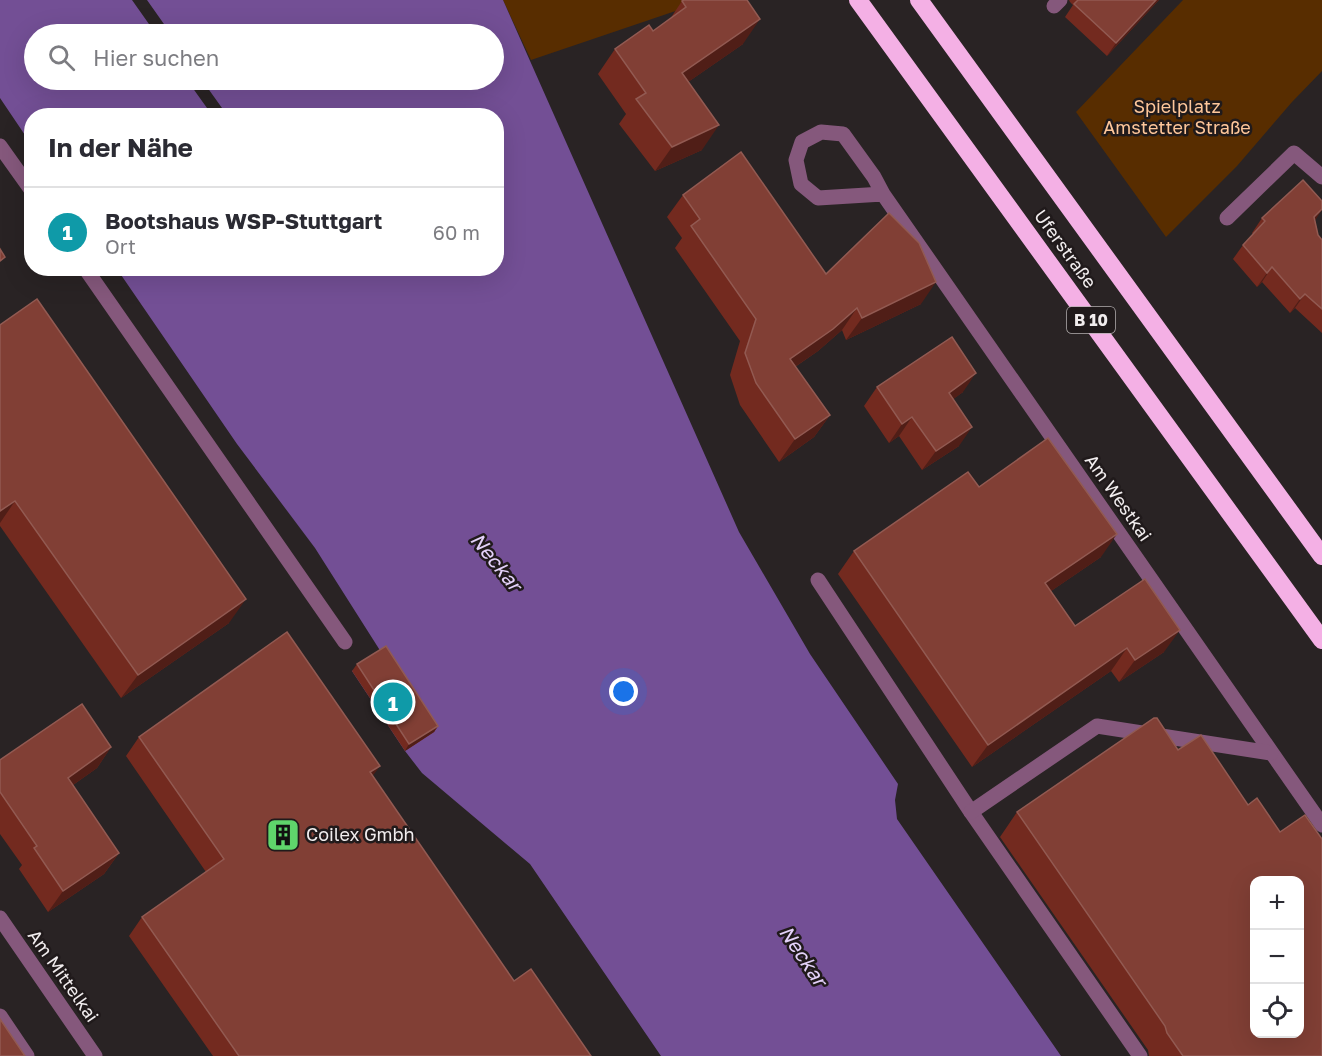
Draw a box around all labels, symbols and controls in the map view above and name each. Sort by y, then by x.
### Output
search box [24,24,504,90]
icon: search [45,41,78,74]
text: Hier suchen [93,44,219,71]
park label: Spielplatz Amstetter Straße [1103,95,1251,138]
text: In der Nähe [48,132,193,163]
street label: Uferstraße [1030,205,1102,292]
text: Bootshaus WSP-Stuttgart [105,207,382,234]
text: 1 [62,220,73,244]
text: 60 m [433,220,480,244]
text: Ort [105,234,136,258]
road number: B 10 [1067,307,1115,333]
street label: Am Westkai [1081,450,1157,545]
water label: Neckar [466,527,529,598]
your location [609,677,638,706]
pin: 1 [374,680,412,724]
building icon: Coilex Gmbh [265,817,301,853]
place label: Coilex Gmbh [306,823,415,845]
map controls [1250,876,1304,1038]
button: + [1250,876,1304,930]
water label: Neckar [775,921,835,993]
street label: Am Mittelkai [24,925,104,1026]
button: − [1250,930,1304,984]
button: locate [1250,984,1304,1038]

